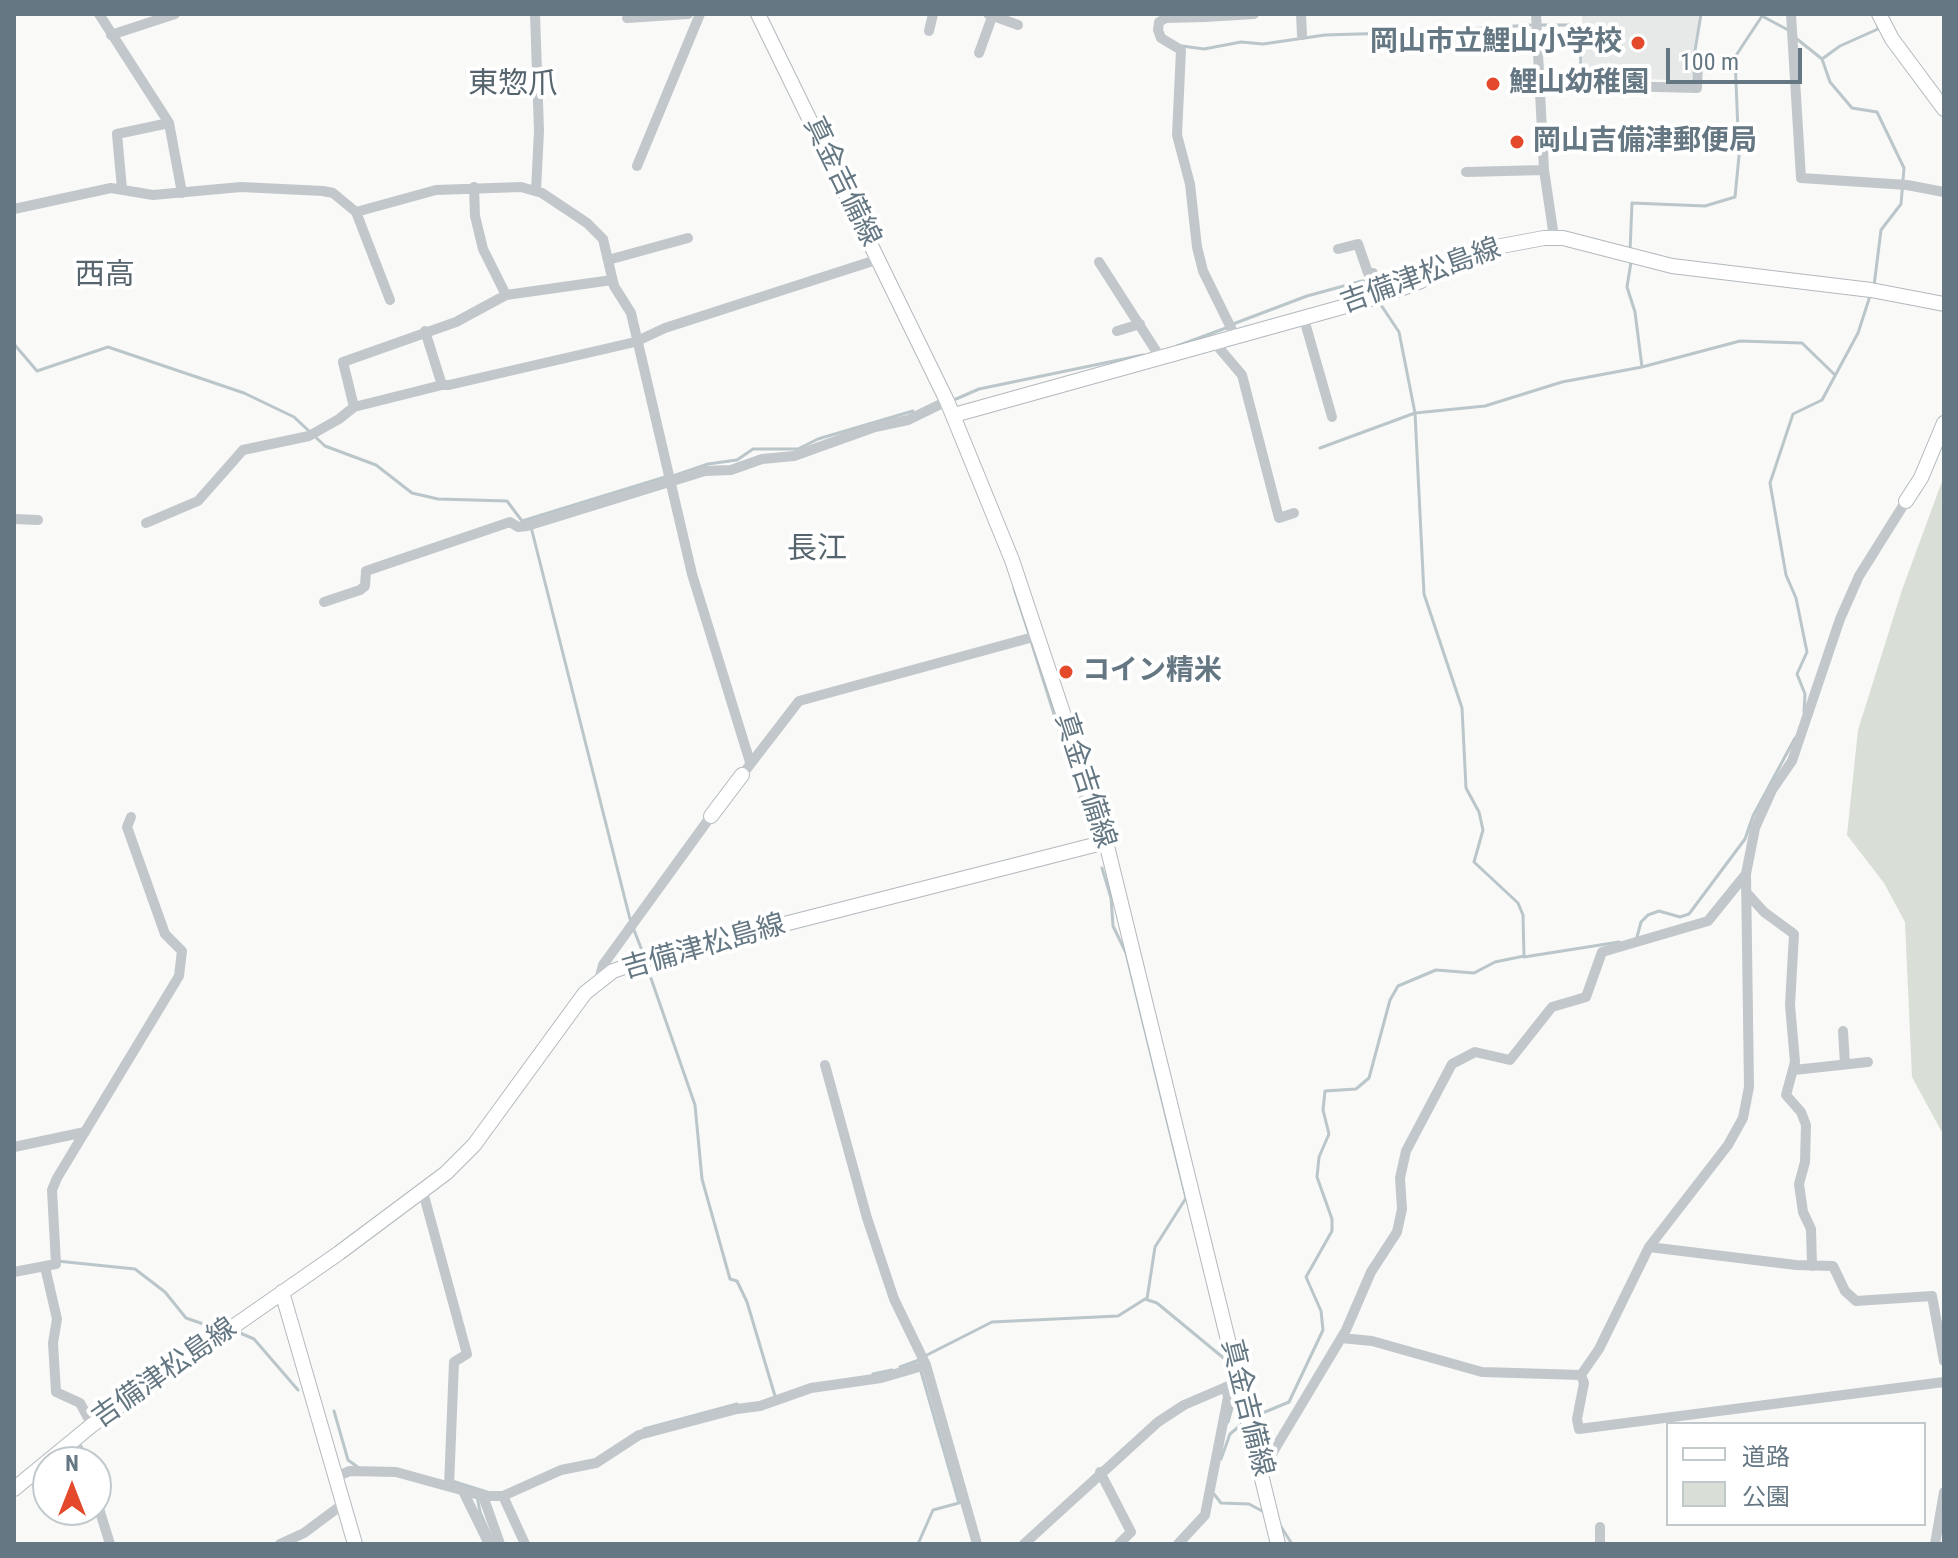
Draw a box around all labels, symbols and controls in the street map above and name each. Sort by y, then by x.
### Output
place label: 岡山市立鯉山小学校 [1370,26,1622,60]
scale bar [1670,32,1806,82]
marker: 岡山市立鯉山小学校 [1629,34,1647,52]
text: 100 m [1680,48,1739,76]
district label: 東惣爪 [468,67,558,103]
place label: 鯉山幼稚園 [1509,67,1649,101]
marker: 鯉山幼稚園 [1484,75,1502,93]
street label: 真金吉備線 [795,112,887,252]
place label: 岡山吉備津郵便局 [1533,125,1757,159]
marker: 岡山吉備津郵便局 [1508,133,1526,151]
street label: 吉備津松島線 [1336,232,1506,322]
district label: 西高 [75,258,135,294]
district label: 長江 [787,532,847,568]
place label: コイン精米 [1082,655,1222,689]
marker: コイン精米 [1057,663,1075,681]
street label: 真金吉備線 [1046,709,1122,853]
street label: 吉備津松島線 [619,909,789,987]
street label: 吉備津松島線 [87,1312,243,1436]
street label: 真金吉備線 [1213,1336,1279,1480]
legend [1666,1422,1926,1526]
text: 道路 [1742,1443,1790,1471]
north arrow [32,1446,112,1526]
text: N [65,1451,79,1476]
text: 公園 [1742,1483,1790,1511]

